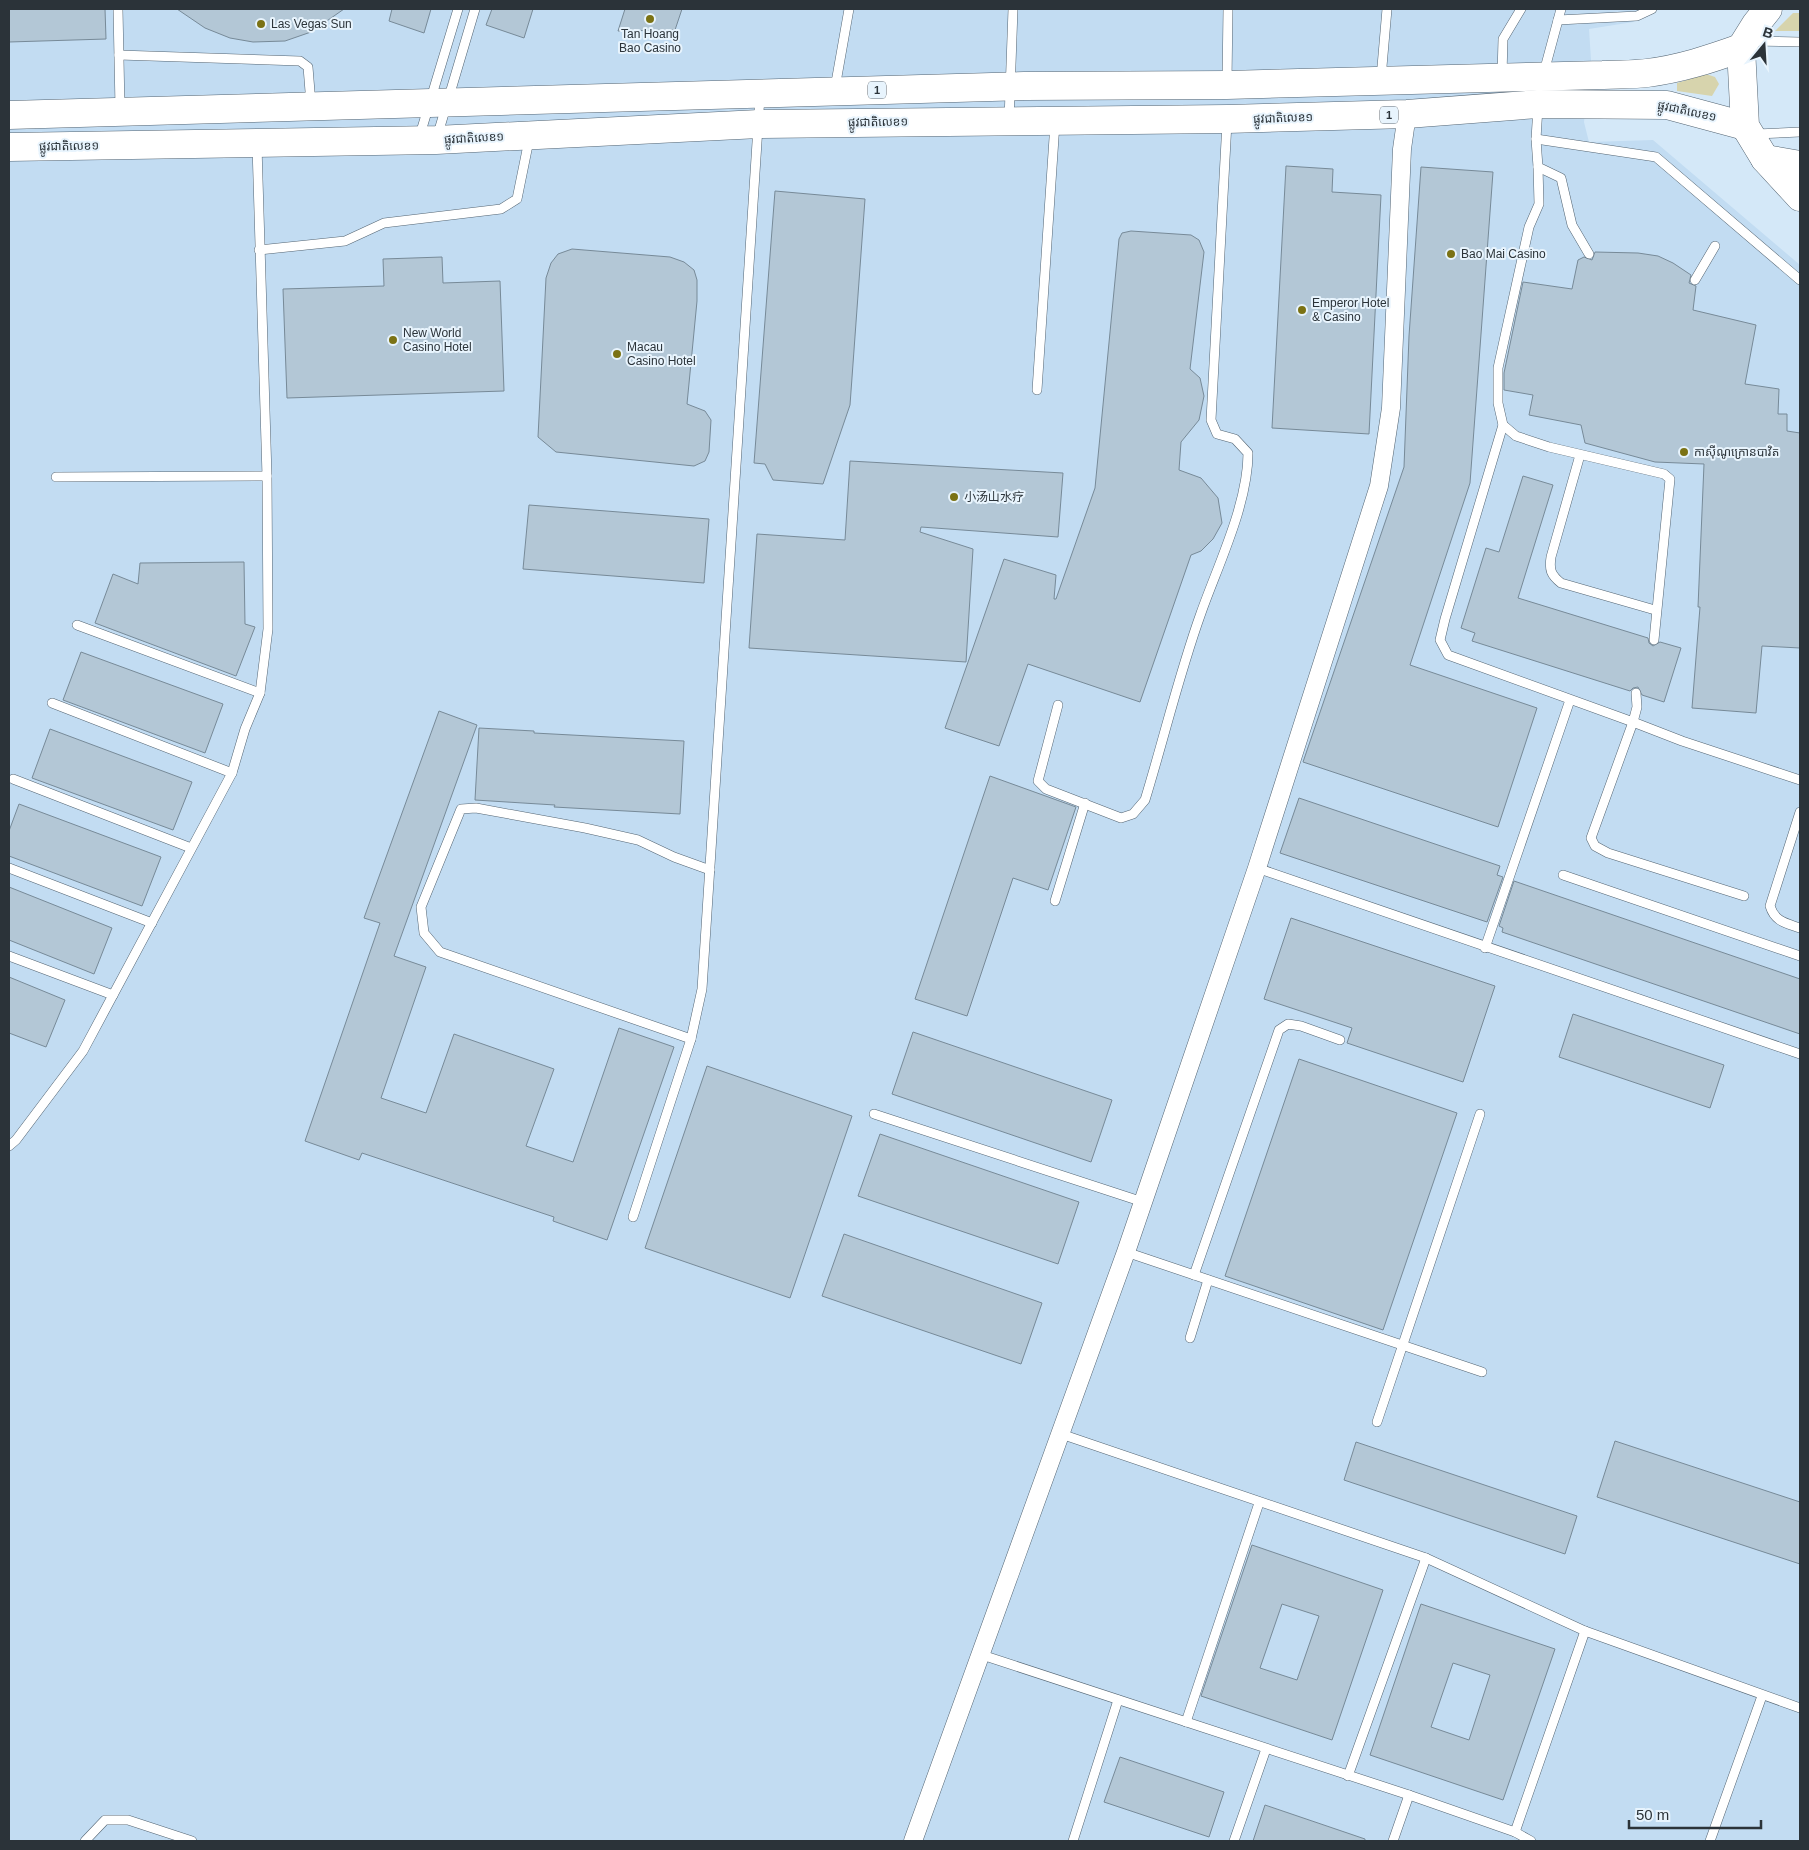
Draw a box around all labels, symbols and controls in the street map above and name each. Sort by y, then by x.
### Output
marker: Tan Hoang Bao Casino [644,13,656,25]
place label: Las Vegas Sun [271,17,352,31]
marker: Las Vegas Sun [255,18,267,30]
north arrow [1739,20,1789,70]
text: B [1761,23,1775,42]
place label: Tan Hoang Bao Casino [619,27,681,55]
road number: 1 [868,82,886,98]
street label: ផ្លូវជាតិលេខ១ [1655,98,1718,128]
road number: 1 [1380,106,1398,124]
street label: ផ្លូវជាតិលេខ១ [1253,110,1313,130]
street label: ផ្លូវជាតិលេខ១ [848,114,908,133]
street label: ផ្លូវជាតិលេខ១ [444,129,505,150]
street label: ផ្លូវជាតិលេខ១ [39,138,99,157]
place label: Bao Mai Casino [1461,247,1546,261]
marker: Bao Mai Casino [1445,248,1457,260]
place label: Emperor Hotel & Casino [1312,296,1389,324]
marker: Emperor Hotel & Casino [1296,304,1308,316]
place label: New World Casino Hotel [403,326,472,354]
marker: New World Casino Hotel [387,334,399,346]
place label: Macau Casino Hotel [627,340,696,368]
marker: Macau Casino Hotel [611,348,623,360]
place label: កាស៊ីណូក្រោនបាវិត [1694,445,1779,459]
marker: កាស៊ីណូក្រោនបាវិត [1678,446,1690,458]
place label: 小汤山水疗 [964,490,1024,504]
marker: 小汤山水疗 [948,491,960,503]
scale bar [1629,1798,1762,1830]
text: 50 m [1636,1806,1669,1823]

